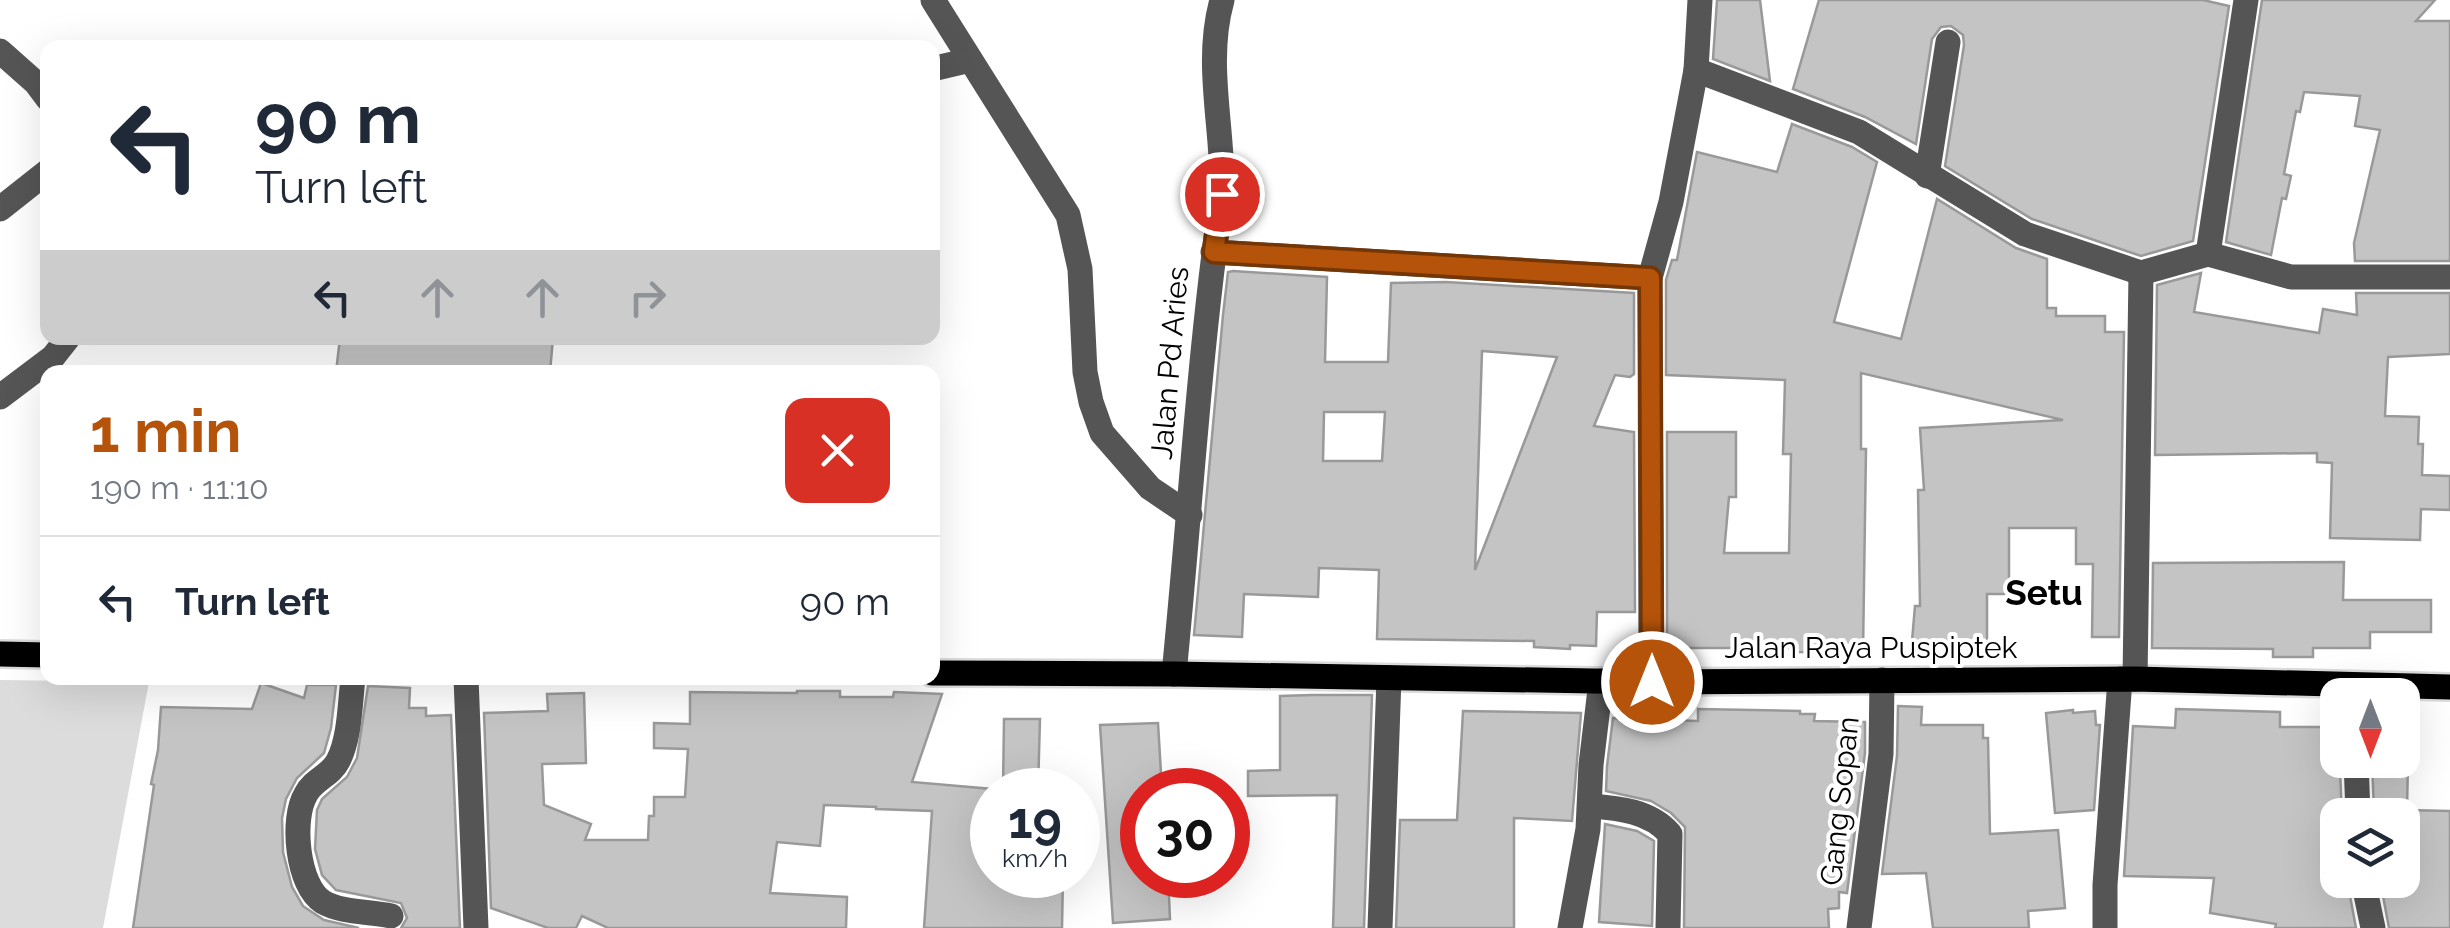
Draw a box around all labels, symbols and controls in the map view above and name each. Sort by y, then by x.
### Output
text: 90 m [255,77,421,159]
icon: left [90,80,220,210]
pin [1180,152,1265,237]
text: Turn left [255,161,427,214]
icon: arrive [1195,167,1250,222]
street label: Jalan Pd Aries [1144,265,1195,461]
icon: left [305,270,360,325]
icon: ahead [410,270,465,325]
icon: ahead [515,270,570,325]
icon: right [620,270,675,325]
text: 1 min [90,396,241,466]
button: close [785,398,890,503]
text: 190 m · 11:10 [90,469,269,506]
district label: Setu [2005,572,2083,613]
icon: left [90,574,145,629]
text: Turn left [175,579,330,624]
text: 90 m [800,579,890,624]
position arrow [1600,630,1704,734]
street label: Jalan Raya Puspiptek [1725,630,2018,665]
north arrow [2320,678,2420,778]
map controls [2320,678,2420,898]
street label: Gang Sopan [1813,715,1866,887]
speed limit sign: 30 [1120,768,1250,898]
text: 19 [1008,791,1062,850]
button: layers [2320,798,2420,898]
text: km/h [1002,843,1068,873]

